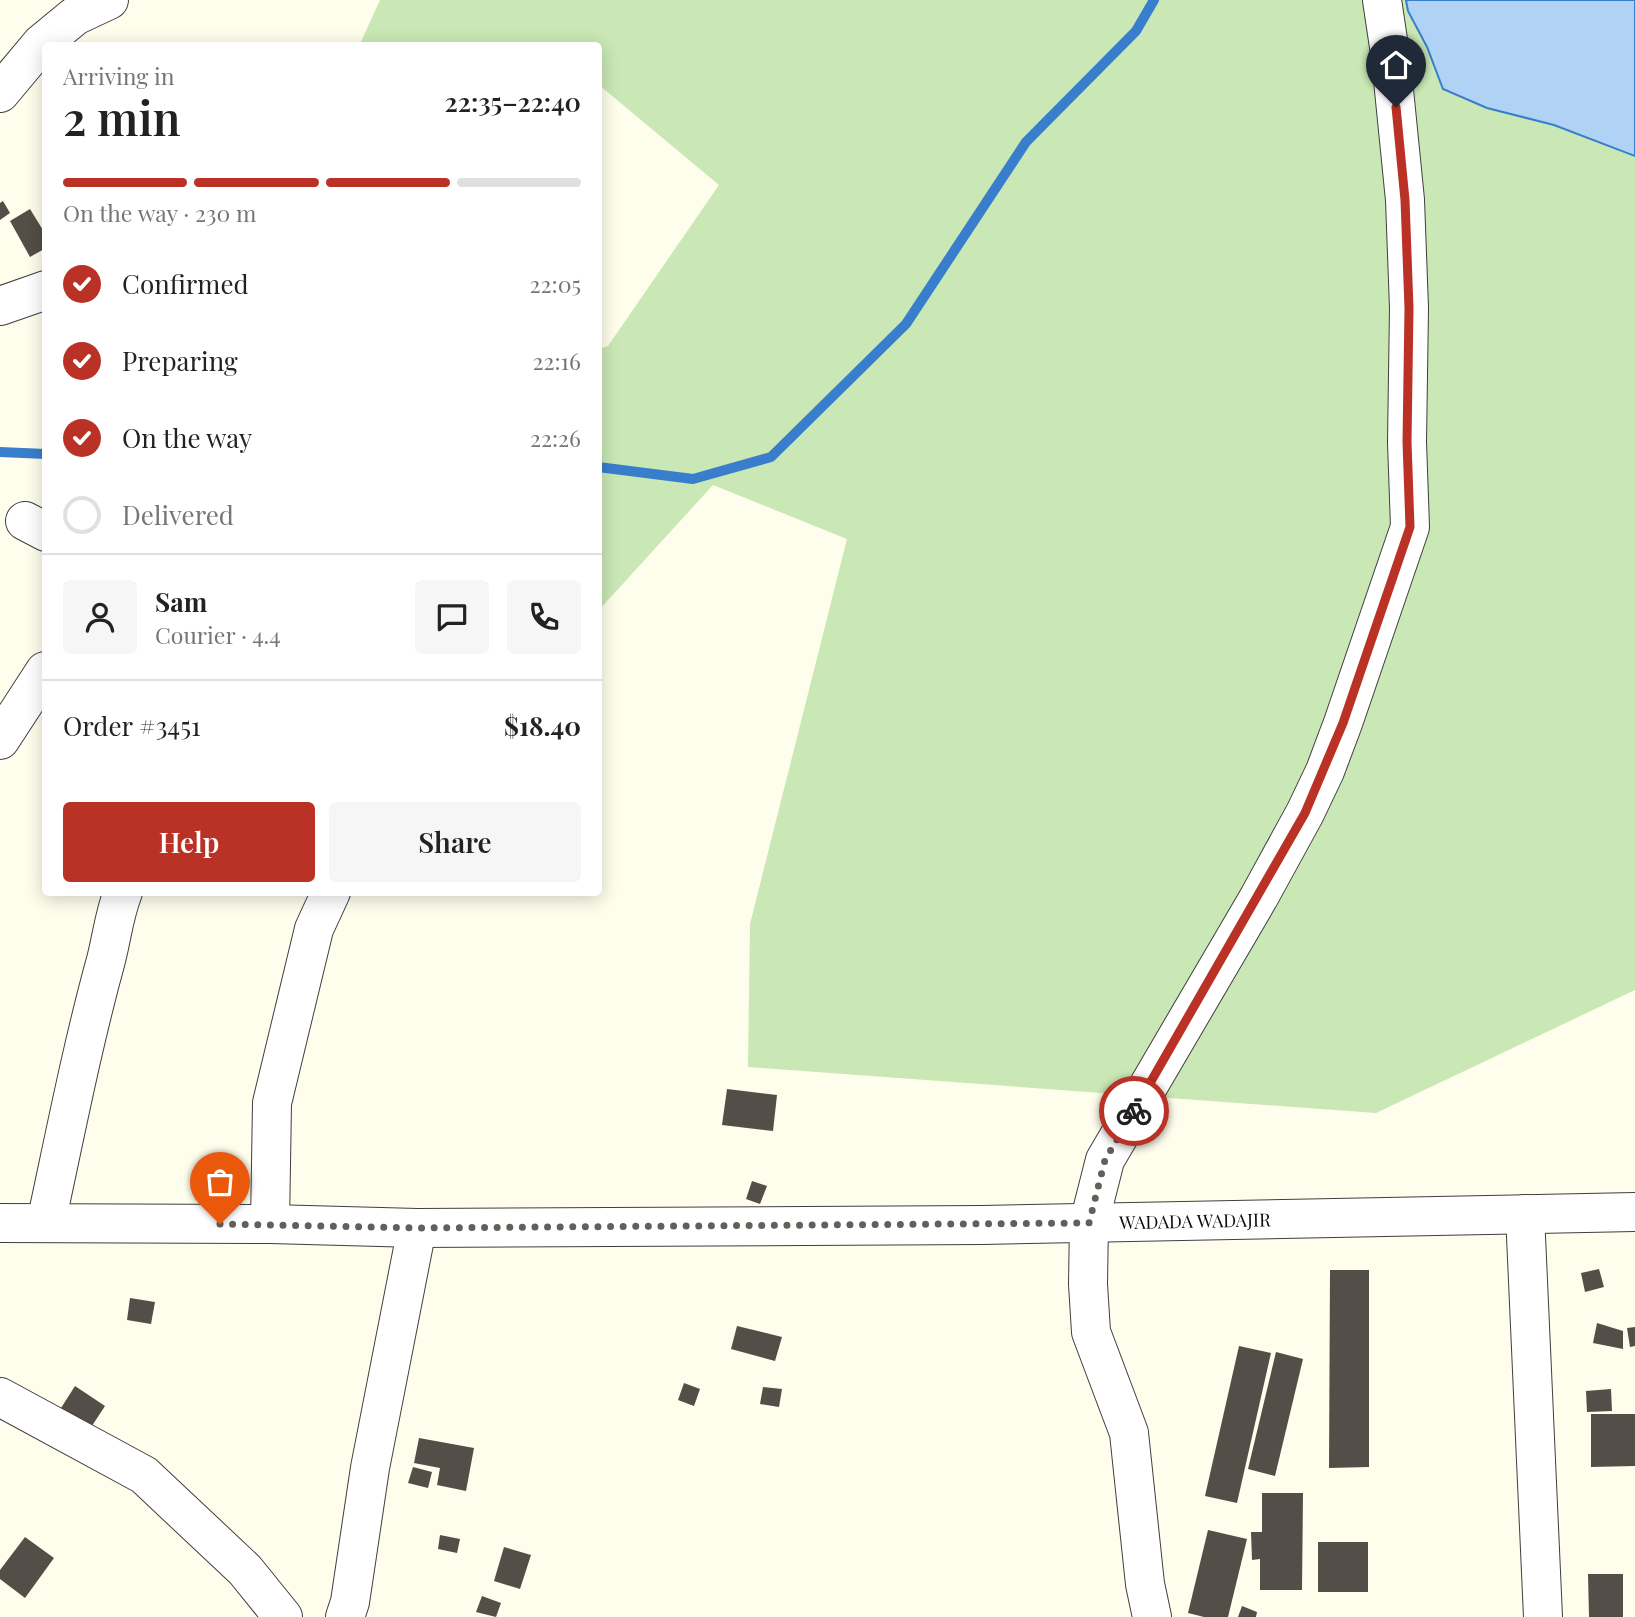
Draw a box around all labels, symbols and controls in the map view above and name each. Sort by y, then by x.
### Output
pin [1366,35,1426,107]
icon: home [1377,46,1415,84]
text: Arriving in [63,60,175,91]
text: 22:35–22:40 [444,84,581,119]
text: 2 min [63,86,181,148]
text: On the way · 230 m [63,197,256,228]
icon: check [63,265,101,303]
text: Confirmed [122,266,249,301]
text: 22:05 [530,268,581,299]
icon: check [63,342,101,380]
text: Preparing [122,343,238,378]
text: 22:16 [532,345,581,376]
icon: check [63,419,101,457]
text: On the way [122,420,252,455]
text: 22:26 [530,422,581,453]
text: Delivered [122,497,234,532]
button: person [63,580,137,654]
button: chat [415,580,489,654]
button: phone [507,580,581,654]
text: Sam [155,584,207,619]
text: Courier · 4.4 [155,619,281,650]
text: Order #3451 [63,708,201,743]
text: $18.40 [504,708,581,743]
button: Help [63,802,315,882]
button: Share [329,802,581,882]
courier [1099,1076,1169,1146]
icon: bike [1115,1092,1153,1130]
pin [190,1152,250,1224]
icon: bag [201,1163,239,1201]
street label: WADADA WADAJIR [1118,1207,1271,1234]

